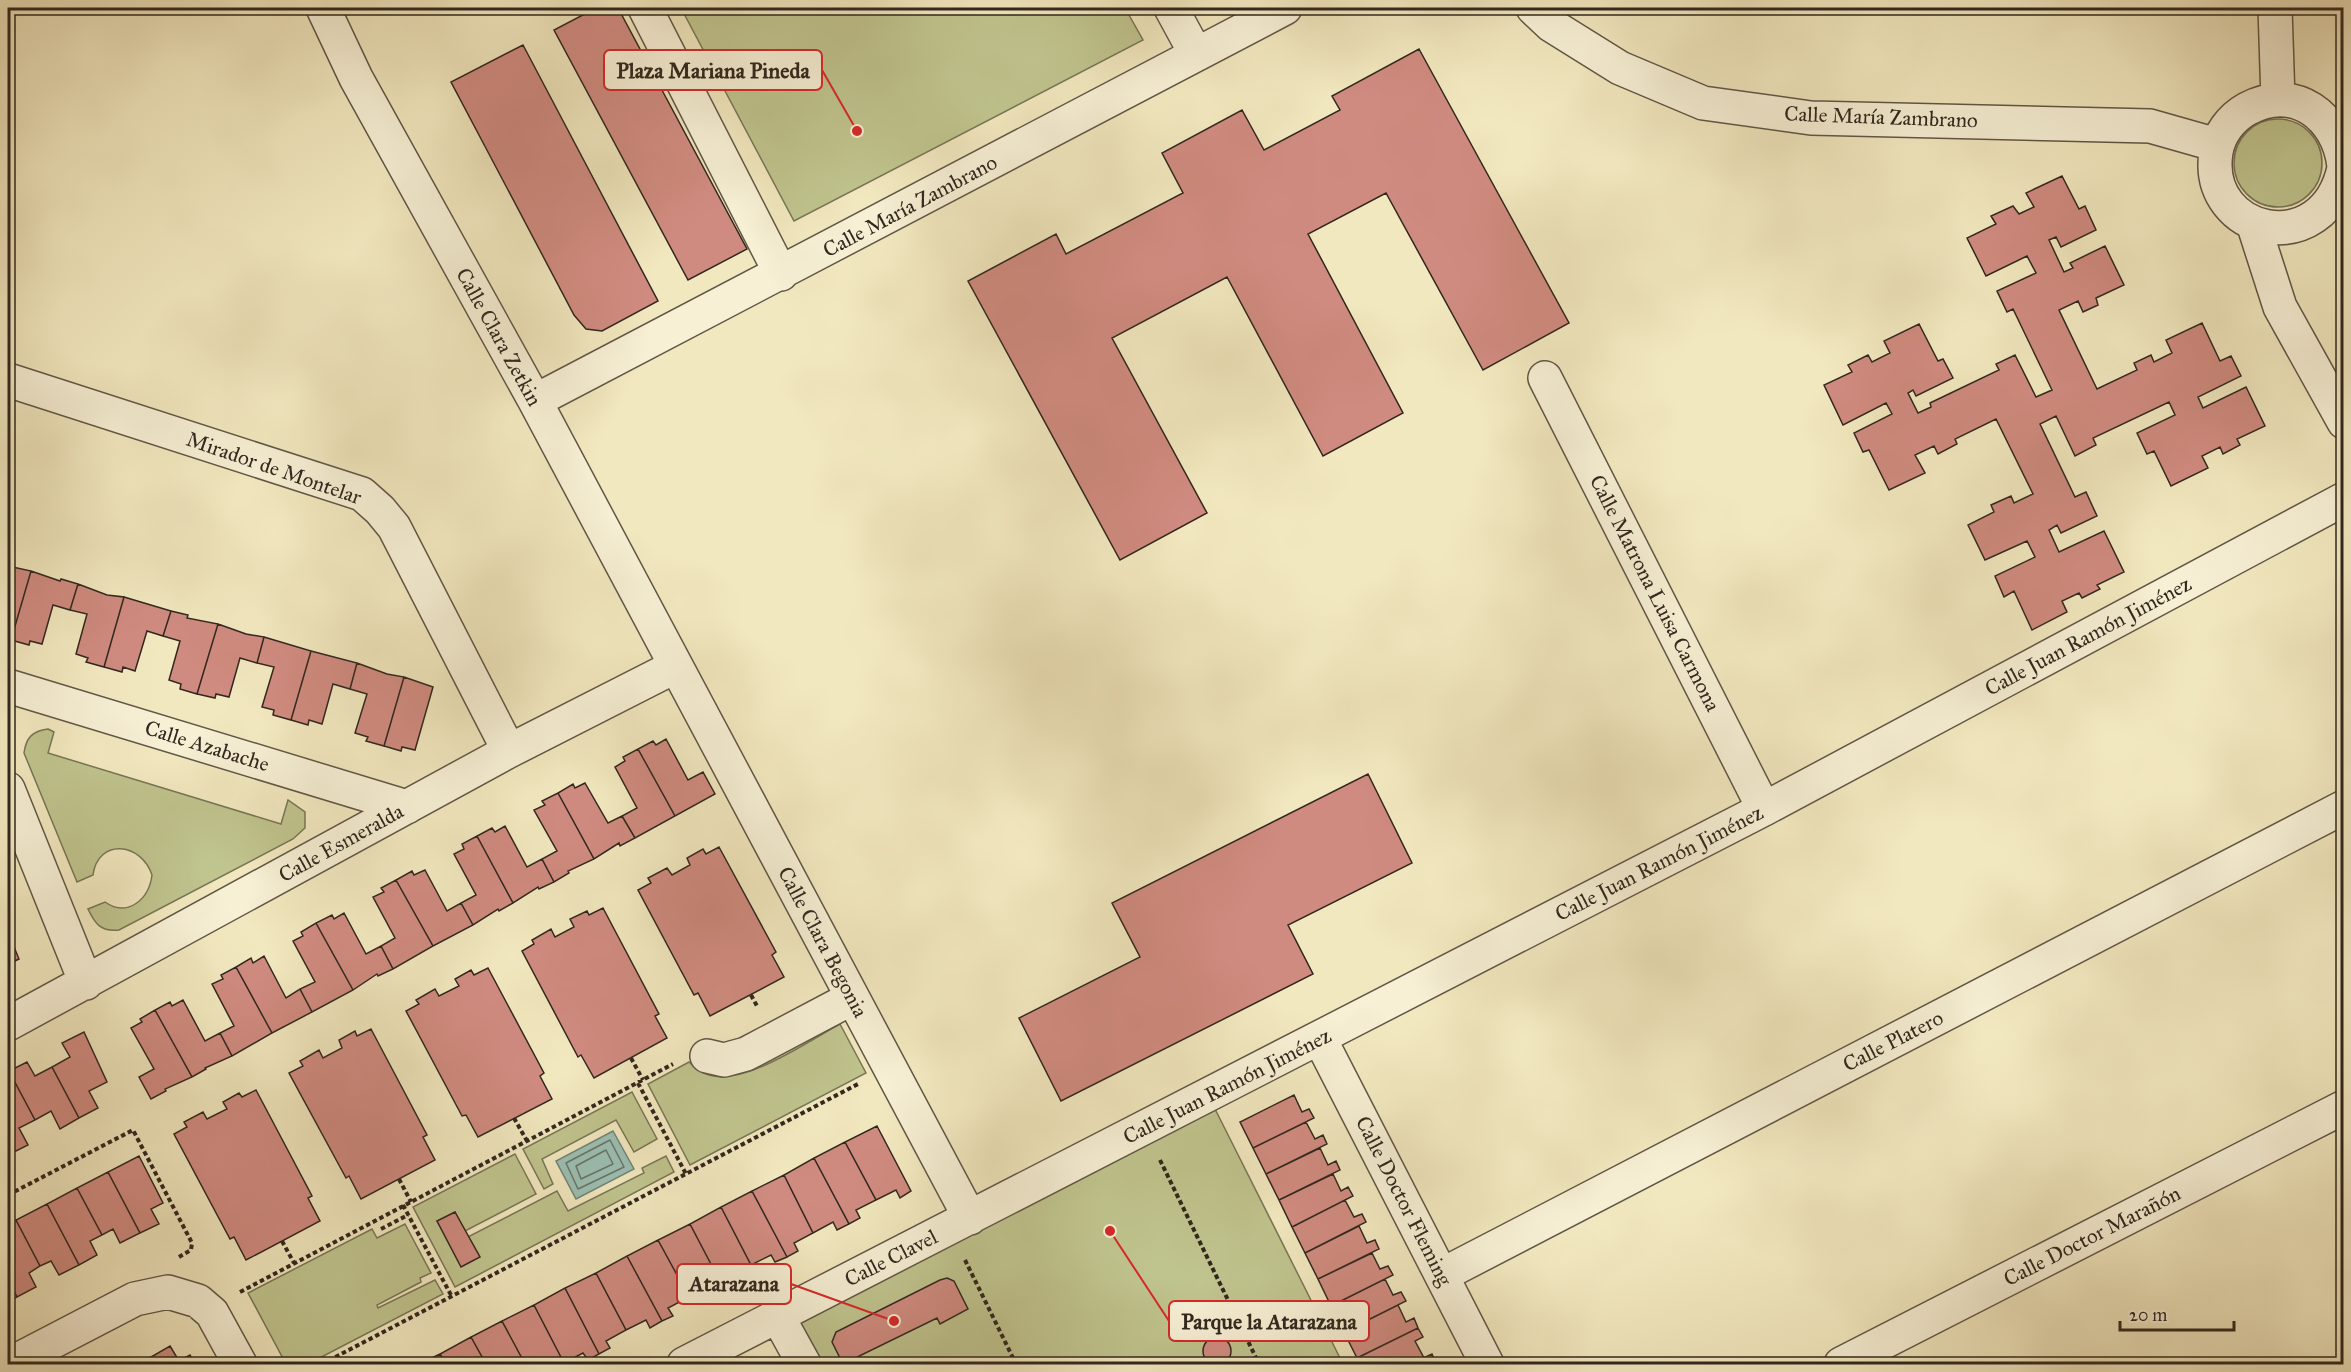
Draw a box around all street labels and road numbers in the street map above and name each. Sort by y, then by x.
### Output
street label: Calle María Zambrano [1784,101,1979,133]
street label: Calle María Zambrano [818,149,1002,263]
street label: Calle Clara Zetkin [450,263,548,411]
street label: Mirador de Montelar [183,426,365,510]
street label: Calle Matrona Luisa Carmona [1584,470,1726,716]
street label: Calle Juan Ramón Jiménez [1980,570,2196,701]
street label: Calle Azabache [142,715,273,777]
street label: Calle Esmeralda [274,798,408,888]
street label: Calle Juan Ramón Jiménez [1551,799,1768,927]
street label: Calle Clara Begonia [772,862,874,1022]
street label: Calle Platero [1839,1005,1948,1077]
street label: Calle Juan Ramón Jiménez [1119,1022,1336,1150]
street label: Calle Doctor Fleming [1350,1112,1458,1290]
street label: Calle Doctor Marañón [1999,1180,2185,1292]
street label: Calle Clavel [840,1223,942,1292]

